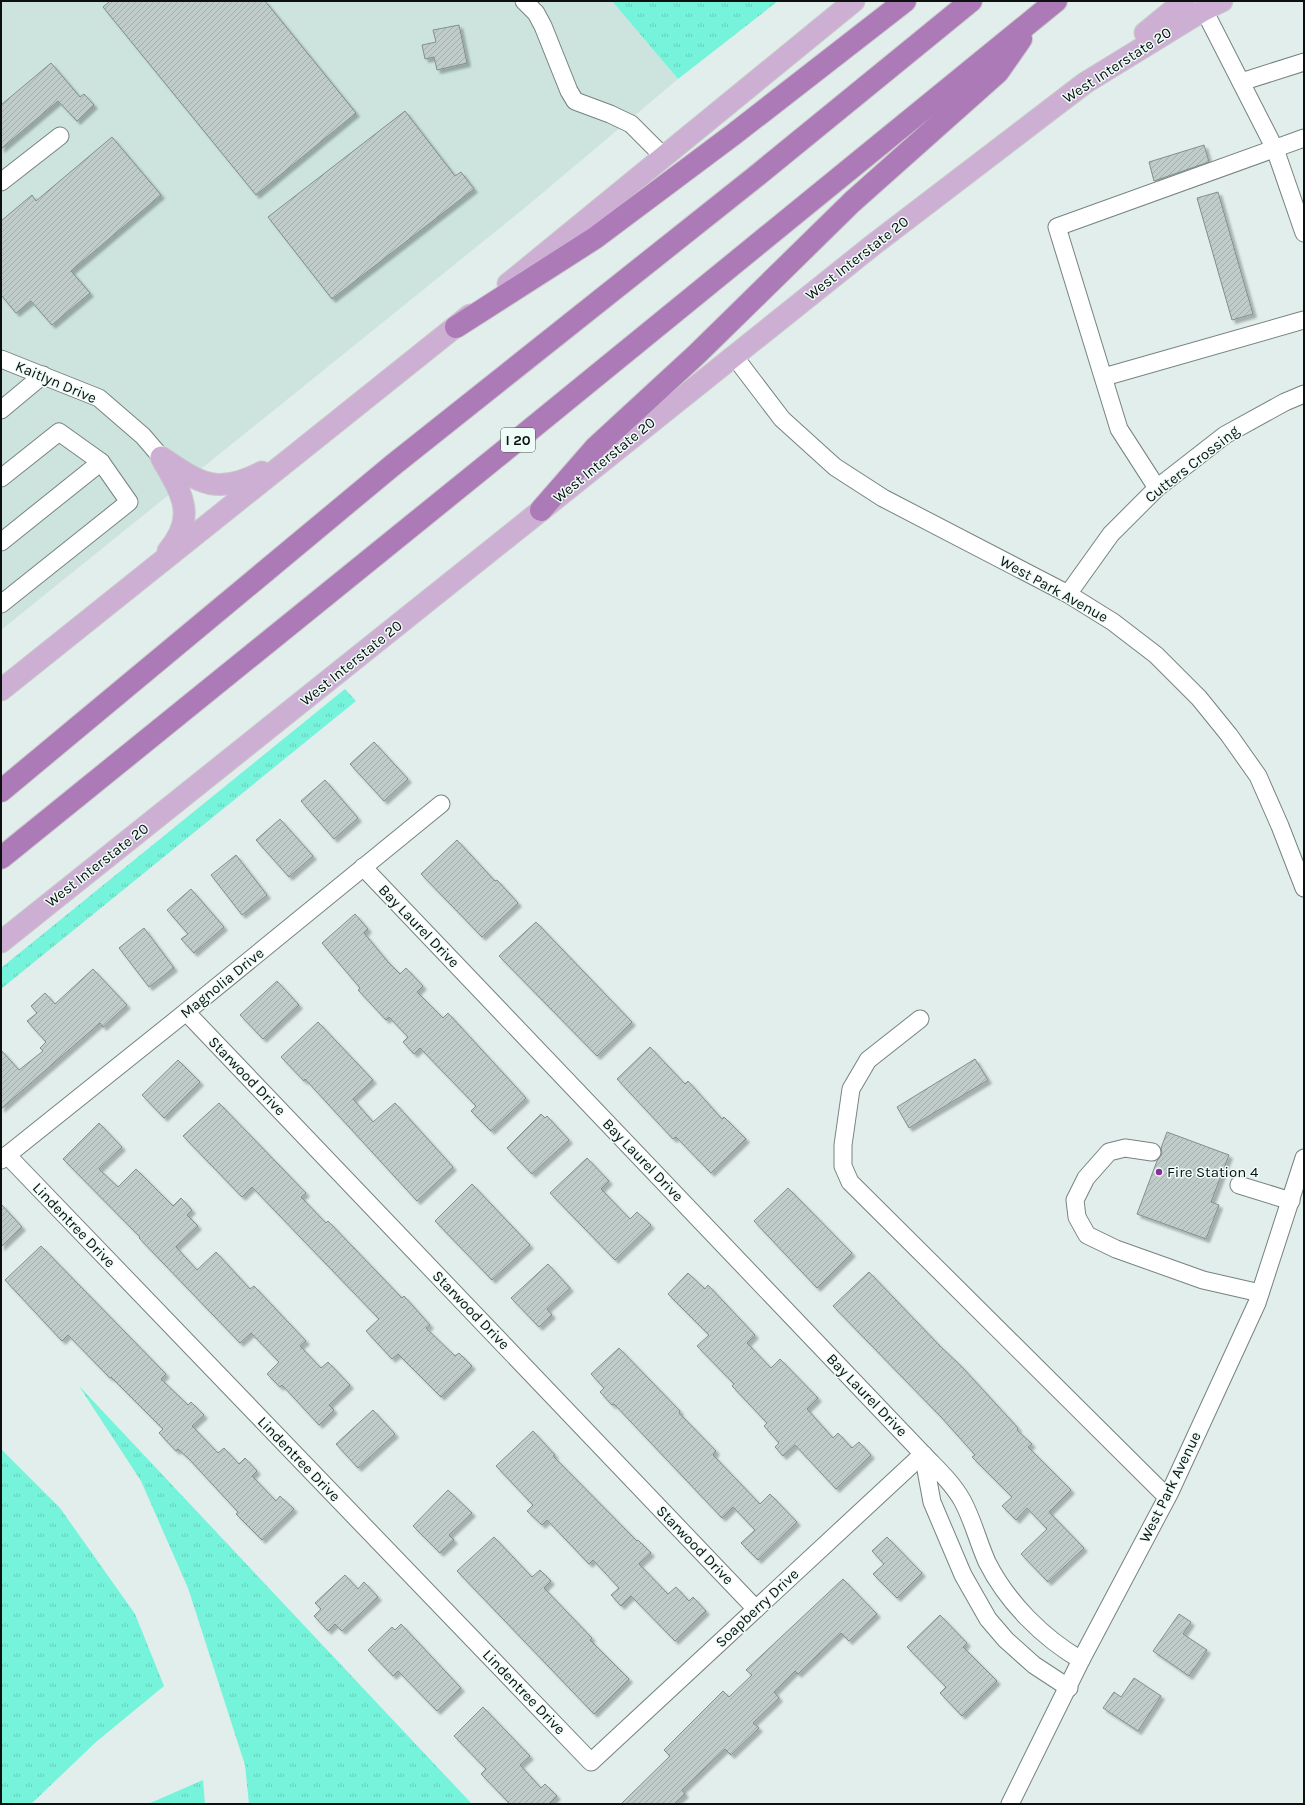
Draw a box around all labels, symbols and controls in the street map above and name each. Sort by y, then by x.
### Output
street label: West Interstate 20 [1059,23,1175,107]
street label: West Interstate 20 [802,212,912,304]
street label: Kaitlyn Drive [13,357,99,407]
street label: West Interstate 20 [549,413,659,507]
street label: Cutters Crossing [1141,421,1243,506]
road number: I 20 [501,428,535,452]
street label: West Park Avenue [997,552,1111,626]
street label: West Interstate 20 [296,616,406,710]
street label: West Interstate 20 [42,819,152,911]
street label: Bay Laurel Drive [375,881,463,971]
street label: Magnolia Drive [177,944,267,1022]
street label: Starwood Drive [205,1033,289,1119]
street label: Bay Laurel Drive [599,1115,687,1205]
place label: Fire Station 4 [1167,1163,1259,1181]
marker: Fire Station 4 [1154,1167,1164,1177]
street label: Lindentree Drive [29,1179,119,1271]
street label: Starwood Drive [429,1267,513,1353]
street label: Bay Laurel Drive [823,1350,911,1440]
street label: Lindentree Drive [254,1413,344,1505]
street label: West Park Avenue [1135,1429,1205,1545]
street label: Starwood Drive [653,1502,737,1588]
street label: Soapberry Drive [712,1565,802,1651]
street label: Lindentree Drive [479,1646,569,1738]

